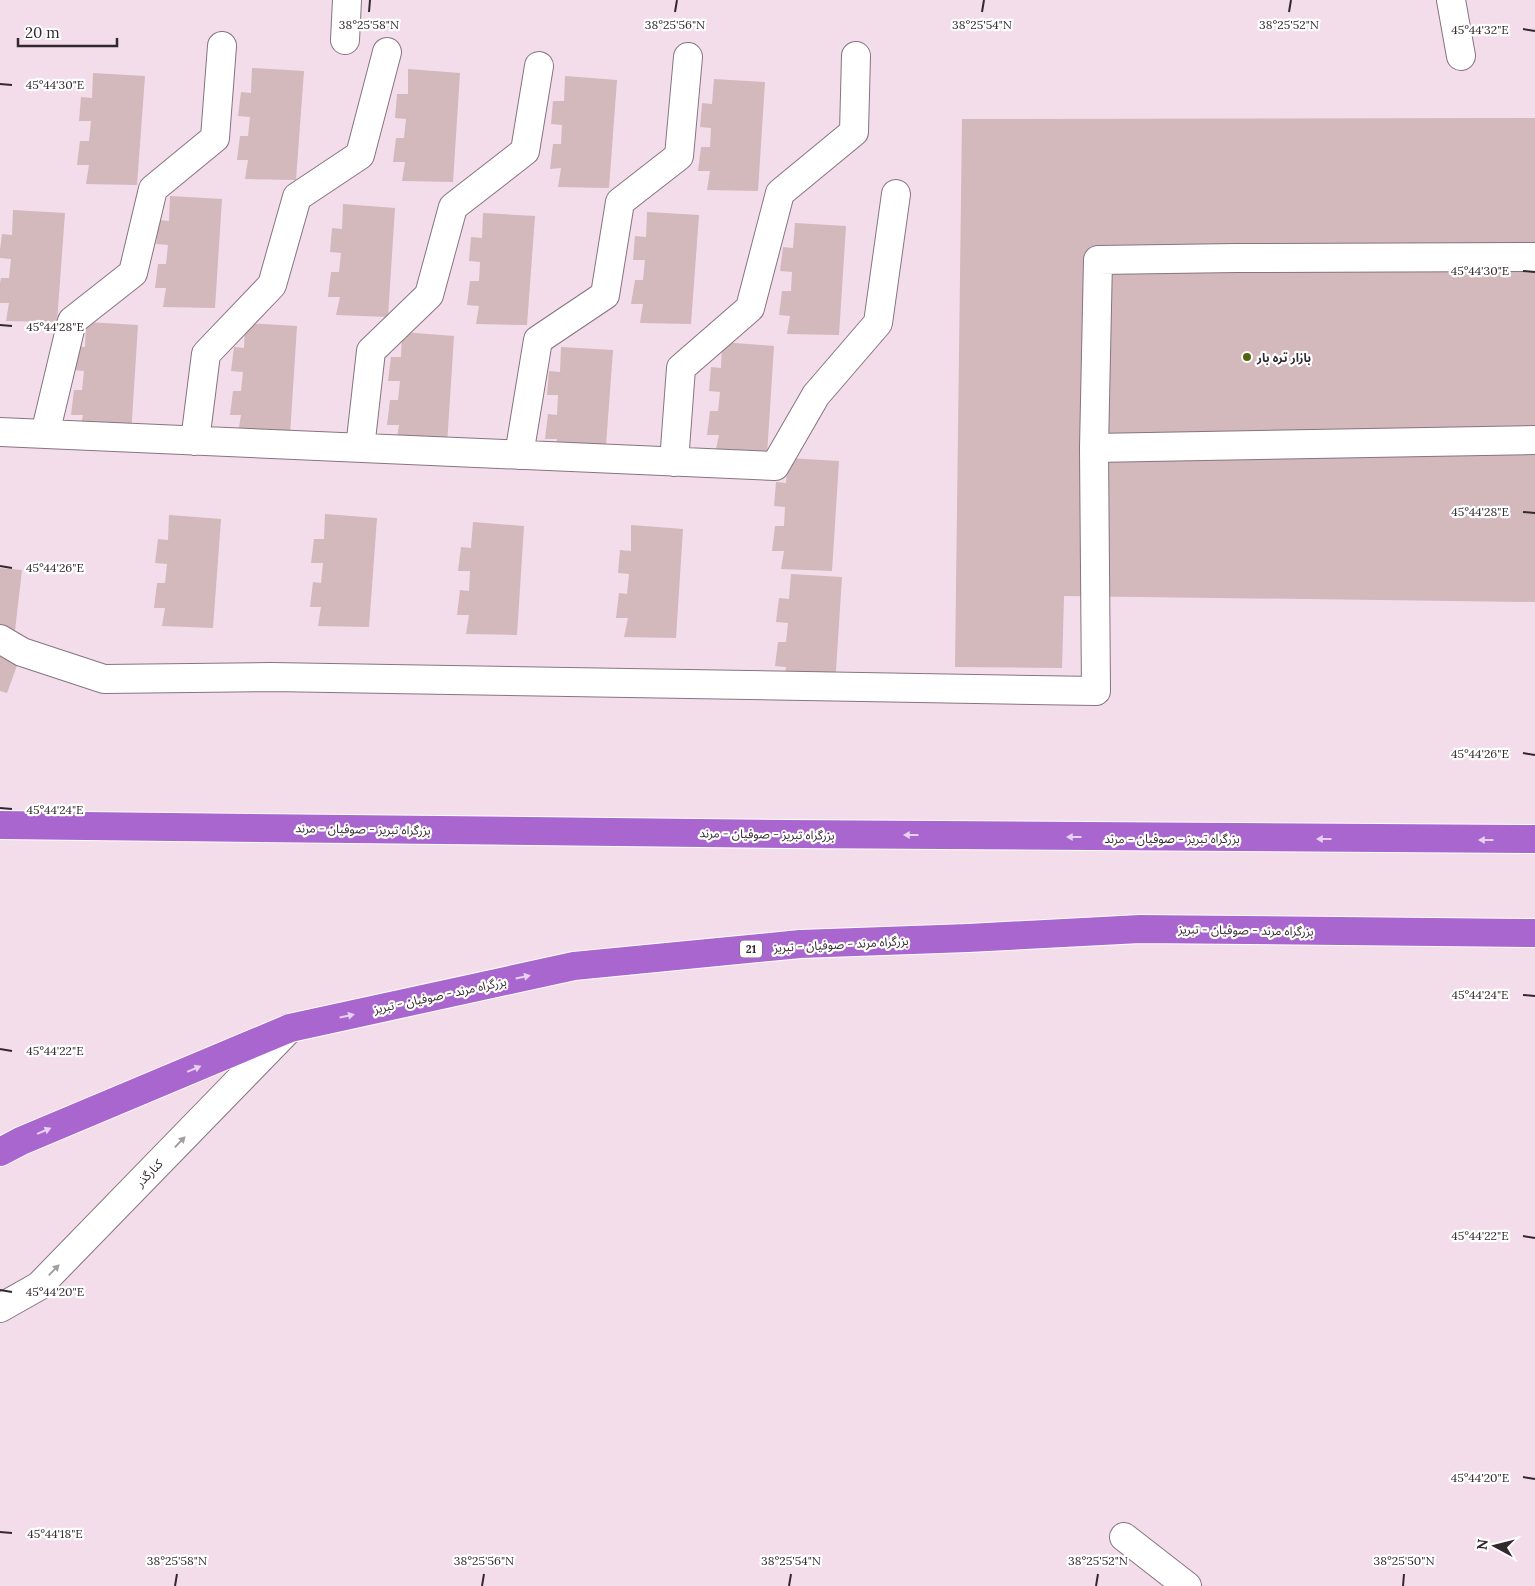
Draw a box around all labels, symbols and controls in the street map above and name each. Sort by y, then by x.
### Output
scale bar [18,15,116,47]
text: 38°25'58"N [339,17,399,32]
text: 38°25'56"N [645,17,705,32]
text: 38°25'54"N [952,17,1012,32]
text: 38°25'52"N [1259,17,1319,32]
text: 45°44'32"E [1451,22,1509,37]
text: 20 m [25,23,60,42]
text: 45°44'30"E [26,77,84,92]
text: 45°44'30"E [1451,263,1509,278]
text: 45°44'28"E [26,319,84,334]
place label: بازار تره بار [1256,350,1311,365]
marker: بازار تره بار [1241,351,1253,363]
text: 45°44'28"E [1451,504,1509,519]
text: 45°44'26"E [26,560,84,575]
text: 45°44'26"E [1451,746,1509,761]
text: 45°44'24"E [26,802,84,817]
street label: بزرگراه تبریز - صوفیان - مرند [295,820,431,838]
street label: بزرگراه تبریز - صوفیان - مرند [699,825,835,843]
one-way arrow [903,831,919,839]
street label: بزرگراه تبریز - صوفیان - مرند [1104,831,1240,846]
one-way arrow [1066,833,1082,841]
one-way arrow [1316,835,1332,843]
one-way arrow [1478,836,1494,844]
street label: بزرگراه مرند - صوفیان - تبریز [1177,921,1314,939]
street label: بزرگراه مرند - صوفیان - تبریز [772,933,909,955]
road number: 21 [740,941,762,958]
one-way arrow [515,973,530,981]
street label: بزرگراه مرند - صوفیان - تبریز [371,974,508,1017]
text: 45°44'24"E [1451,987,1509,1002]
one-way arrow [339,1012,354,1020]
text: 45°44'22"E [26,1043,84,1058]
one-way arrow [187,1064,201,1072]
one-way arrow [37,1127,51,1135]
one-way arrow [173,1136,185,1148]
street label: کنارگذر [132,1155,166,1191]
text: 45°44'22"E [1451,1228,1509,1243]
one-way arrow [48,1264,60,1276]
text: 45°44'20"E [26,1284,84,1299]
text: 45°44'20"E [1451,1470,1509,1485]
north arrow [1470,1521,1520,1571]
text: 45°44'18"E [27,1526,83,1541]
text: N [1473,1538,1492,1551]
text: 38°25'58"N [147,1553,207,1568]
text: 38°25'56"N [454,1553,514,1568]
text: 38°25'54"N [761,1553,821,1568]
text: 38°25'52"N [1068,1553,1128,1568]
text: 38°25'50"N [1373,1553,1435,1568]

